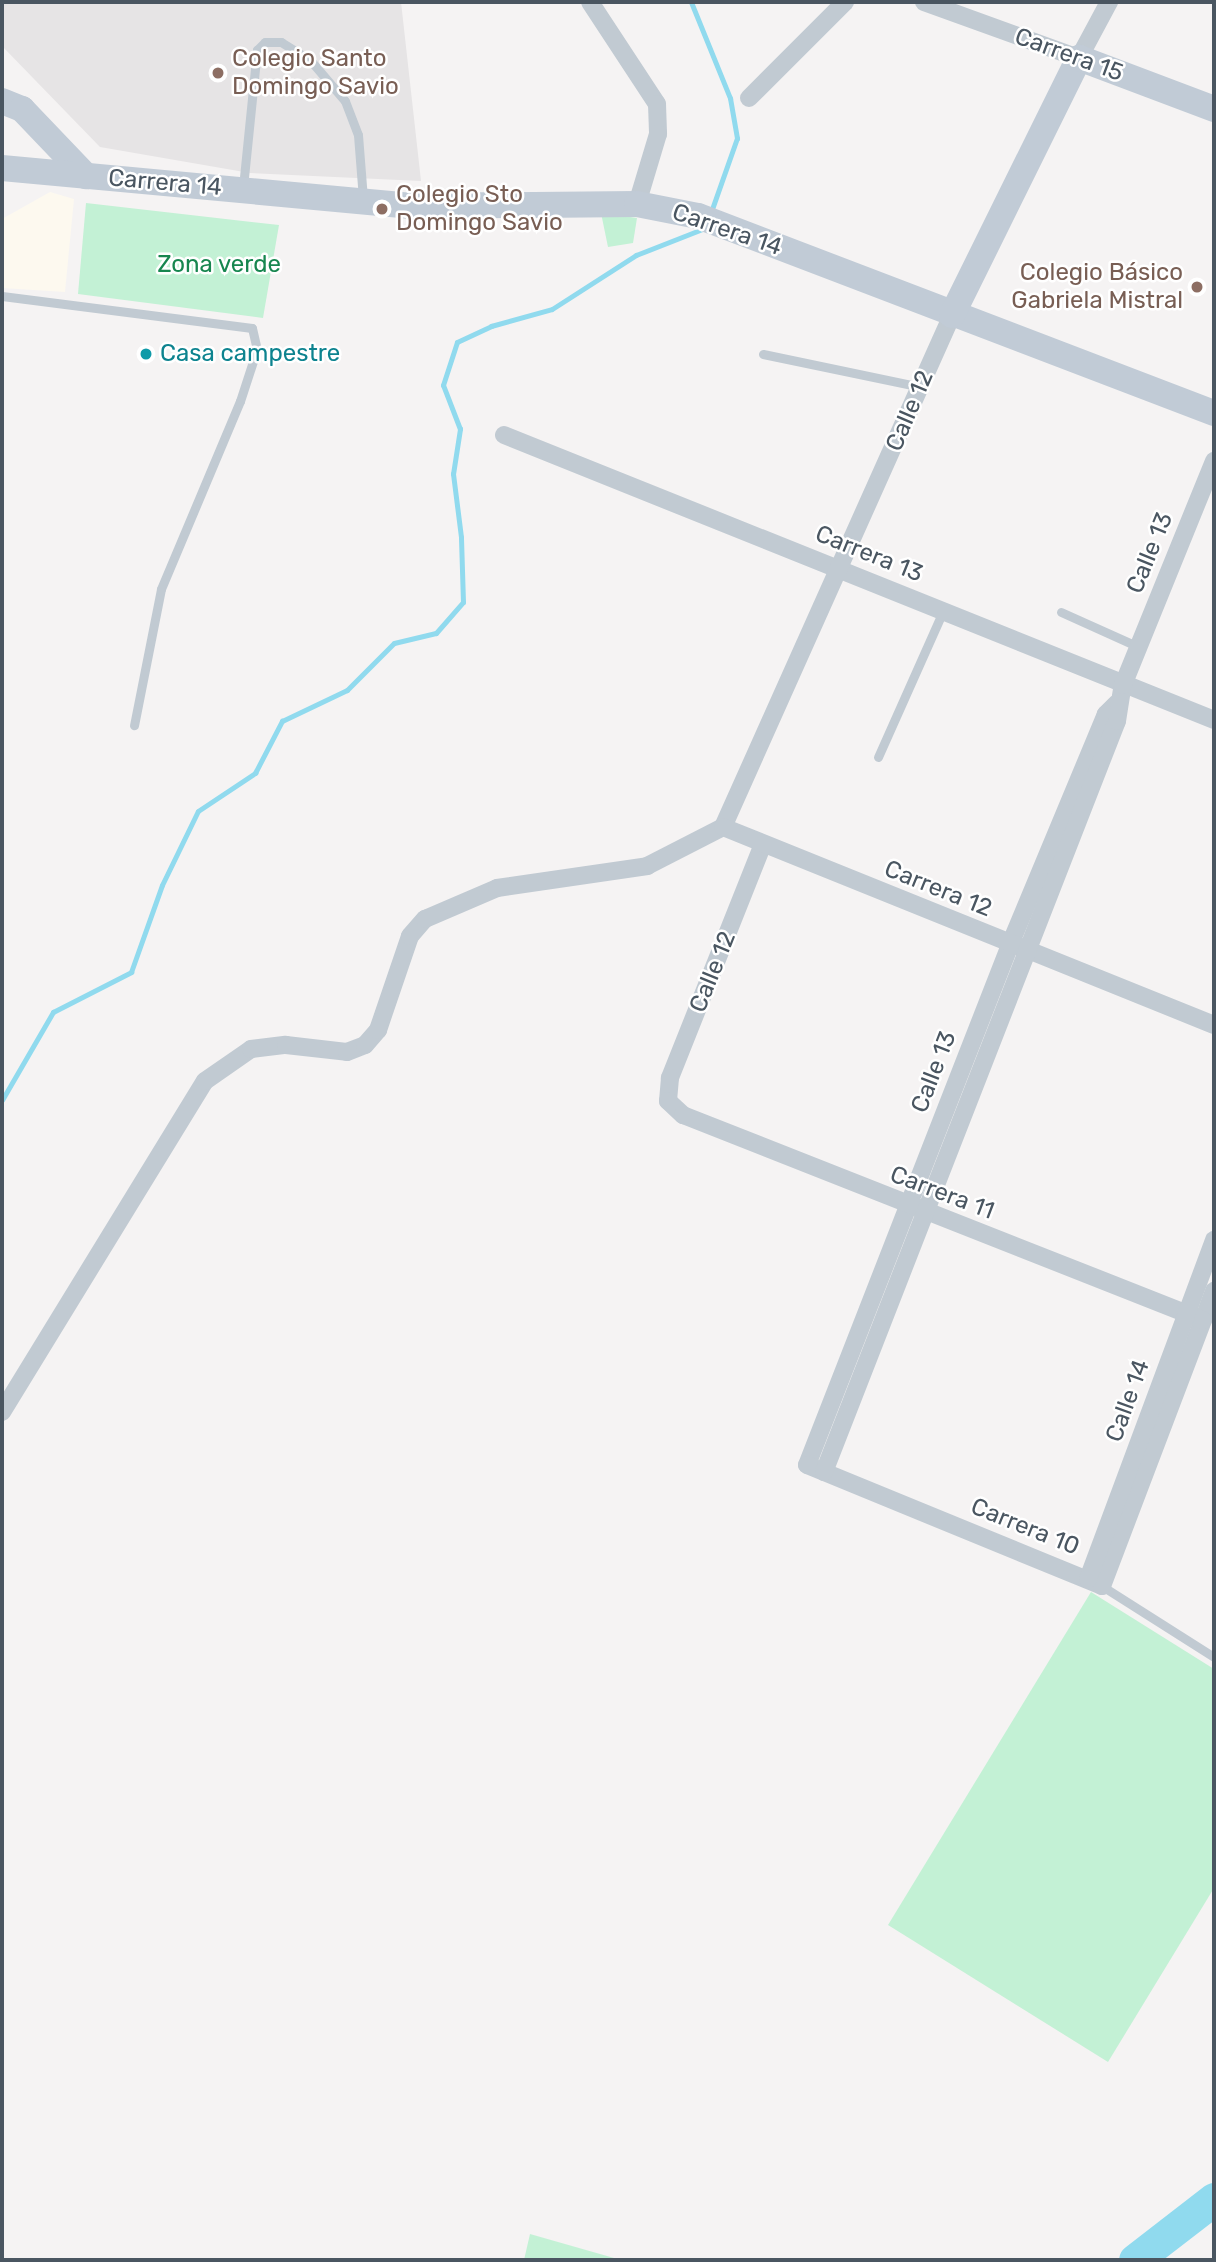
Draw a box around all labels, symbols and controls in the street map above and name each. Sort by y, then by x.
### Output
street label: Carrera 15 [1011,22,1127,88]
place label: Colegio Santo Domingo Savio [232,45,399,101]
marker: Colegio Santo Domingo Savio [210,65,226,81]
street label: Carrera 14 [107,164,223,202]
place label: Colegio Sto Domingo Savio [396,181,563,237]
street label: Carrera 14 [668,198,786,262]
marker: Colegio Sto Domingo Savio [374,201,390,217]
park label: Zona verde [157,251,281,279]
place label: Colegio Básico Gabriela Mistral [1011,259,1183,315]
marker: Colegio Básico Gabriela Mistral [1189,279,1205,295]
place label: Casa campestre [160,340,340,368]
marker: Casa campestre [138,346,154,362]
street label: Calle 12 [880,366,940,456]
street label: Calle 13 [1121,508,1179,598]
street label: Carrera 13 [811,519,927,589]
street label: Carrera 12 [880,854,996,924]
street label: Calle 12 [684,927,742,1017]
street label: Calle 13 [905,1027,963,1117]
street label: Carrera 11 [886,1160,998,1226]
street label: Calle 14 [1100,1356,1156,1446]
street label: Carrera 10 [967,1492,1083,1562]

